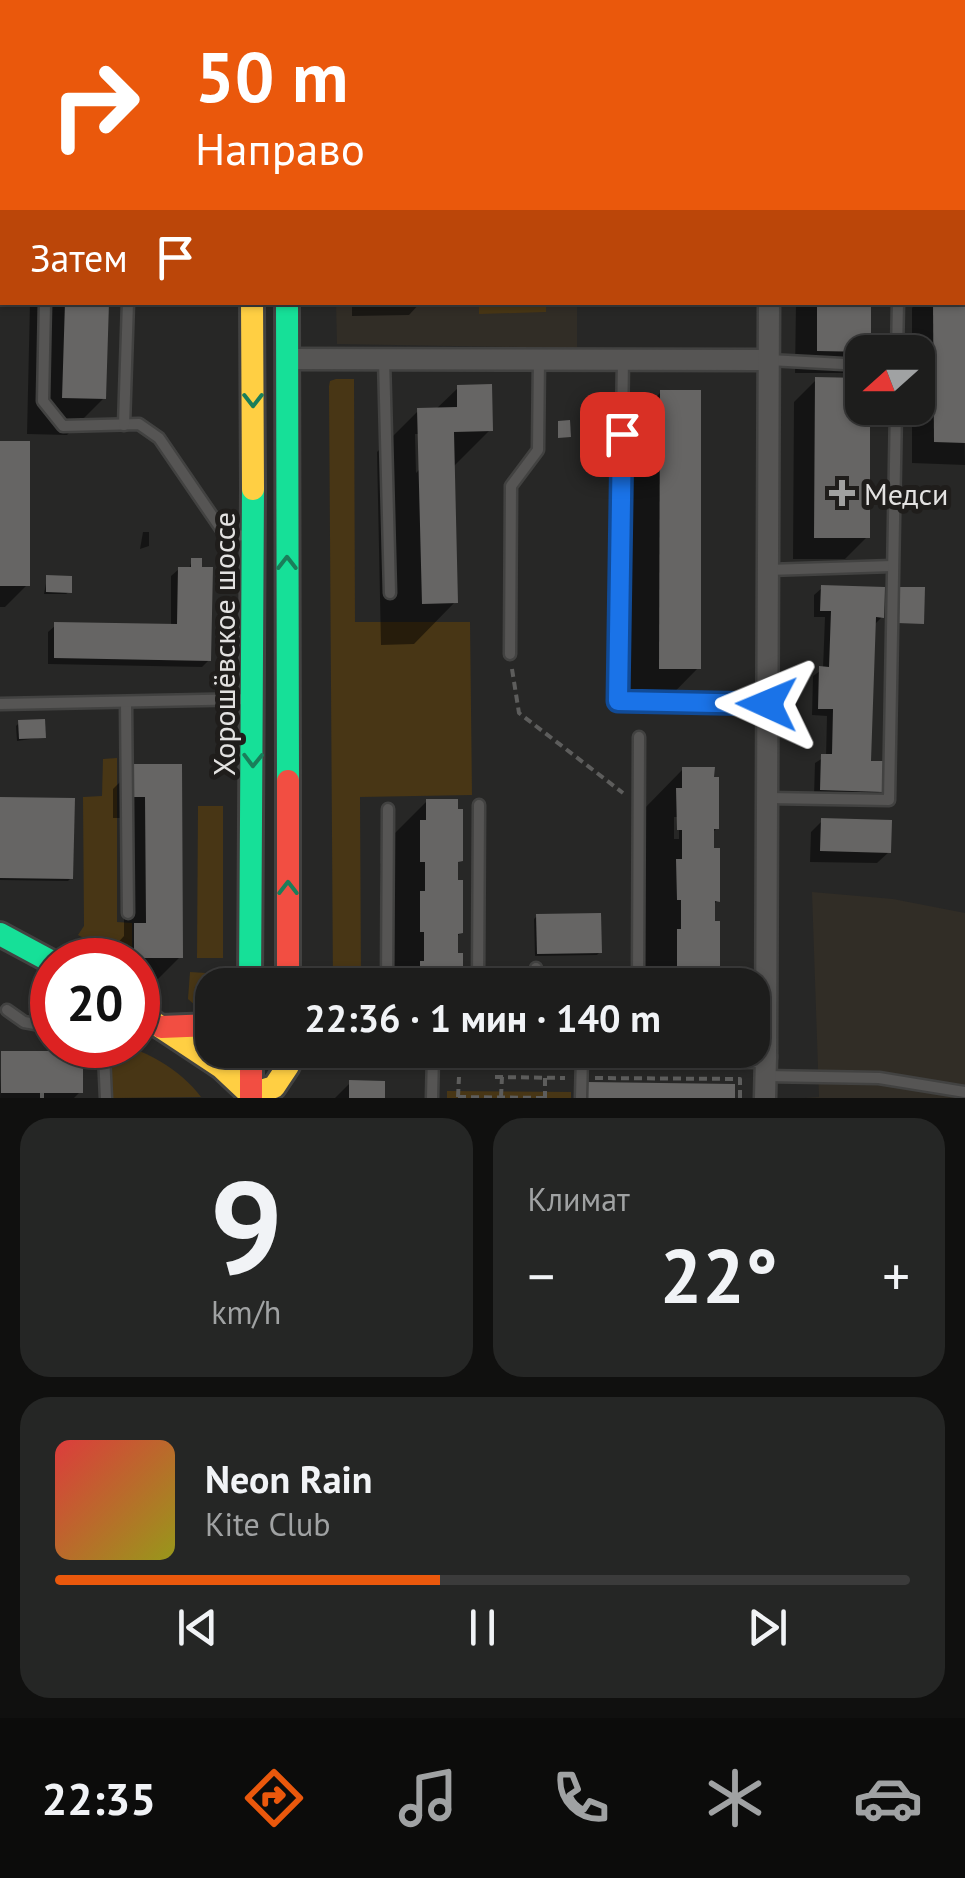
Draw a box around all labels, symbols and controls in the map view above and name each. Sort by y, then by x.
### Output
text: 50 m [195,31,348,121]
icon: right [30,40,160,170]
text: Направо [195,119,365,177]
icon: arrive [148,230,203,285]
text: Затем [30,233,128,282]
north arrow [845,335,935,425]
map controls [845,335,935,425]
one-way arrow [242,392,264,408]
pin [580,392,665,477]
icon: arrive [595,407,650,462]
place label: Медси [864,474,948,513]
marker: Медси [829,480,855,506]
street label: Хорошёвское шоссе [204,512,243,776]
one-way arrow [276,554,298,570]
position arrow [715,652,819,756]
one-way arrow [243,752,264,768]
one-way arrow [277,879,299,894]
speed limit sign: 20 [30,938,160,1068]
text: 22:36 · 1 мин · 140 m [304,993,661,1042]
text: 9 [209,1142,283,1310]
text: Климат [528,1178,630,1220]
text: 22° [660,1227,778,1324]
text: − [528,1240,555,1311]
text: + [882,1240,910,1311]
text: km/h [211,1291,281,1333]
text: Neon Rain [205,1454,372,1503]
text: Kite Club [205,1503,331,1545]
icon: previous [170,1600,225,1655]
icon: pause [455,1600,510,1655]
icon: next [740,1600,795,1655]
icon: directions [239,1763,309,1833]
icon: music [393,1763,463,1833]
icon: phone [546,1763,616,1833]
icon: climate [700,1763,770,1833]
icon: car [853,1763,923,1833]
text: 22:35 [42,1769,156,1827]

